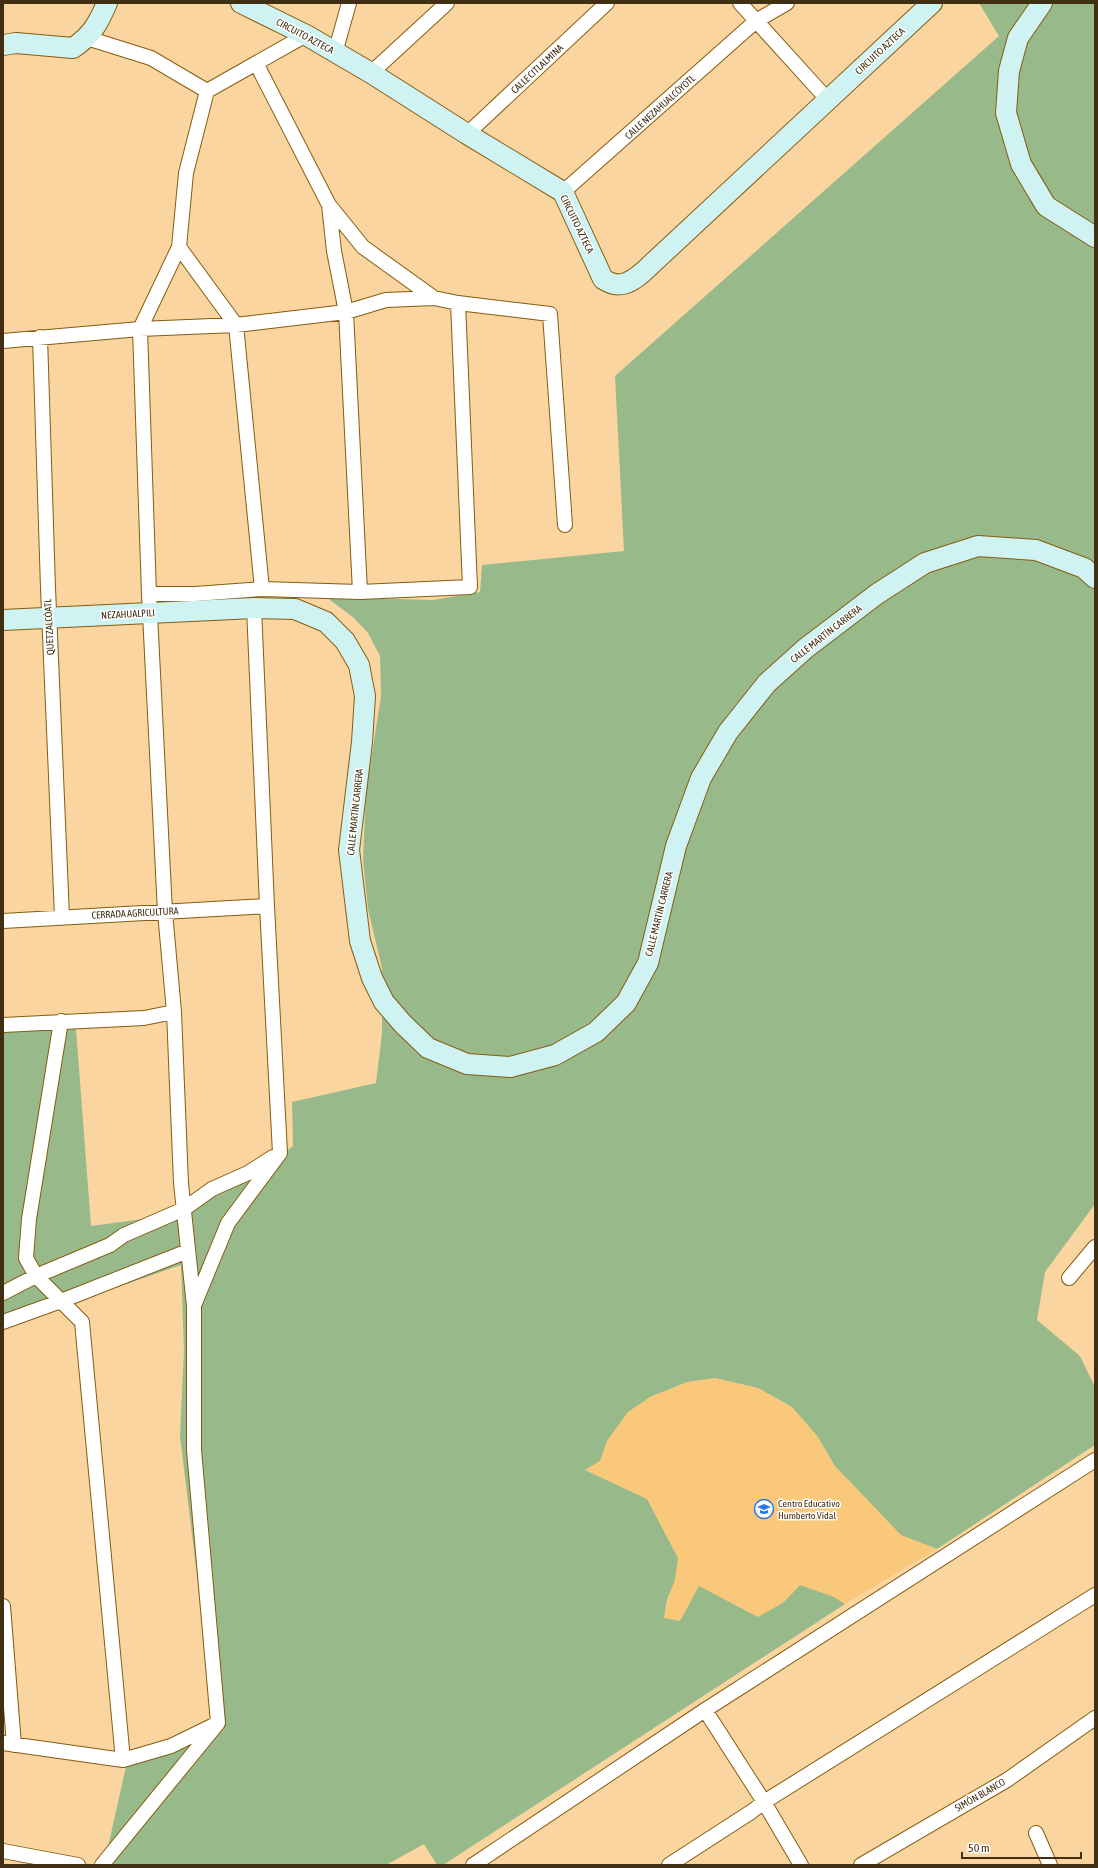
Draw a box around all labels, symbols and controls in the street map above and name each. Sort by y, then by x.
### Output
street label: CIRCUITO AZTECA [274,16,336,56]
street label: CIRCUITO AZTECA [853,25,907,77]
street label: CALLE CITLALMINA [509,42,565,96]
street label: CALLE NEZAHUALCÓYOTL [623,73,697,141]
street label: CIRCUITO AZTECA [558,193,596,255]
street label: QUETZALCÓATL [42,598,56,655]
street label: CALLE MARTÍN CARRERA [788,603,864,665]
street label: NEZAHUALPILI [101,607,155,621]
street label: CALLE MARTÍN CARRERA [345,768,365,856]
street label: CALLE MARTÍN CARRERA [643,870,675,958]
street label: CERRADA AGRICULTURA [91,905,179,921]
school or university icon: Centro Educativo Humberto Vidal [753,1498,775,1520]
place label: Centro Educativo Humberto Vidal [778,1498,840,1521]
street label: SIMÓN BLANCO [953,1776,1007,1814]
scale bar [962,1834,1081,1860]
text: 50 m [968,1841,990,1855]

